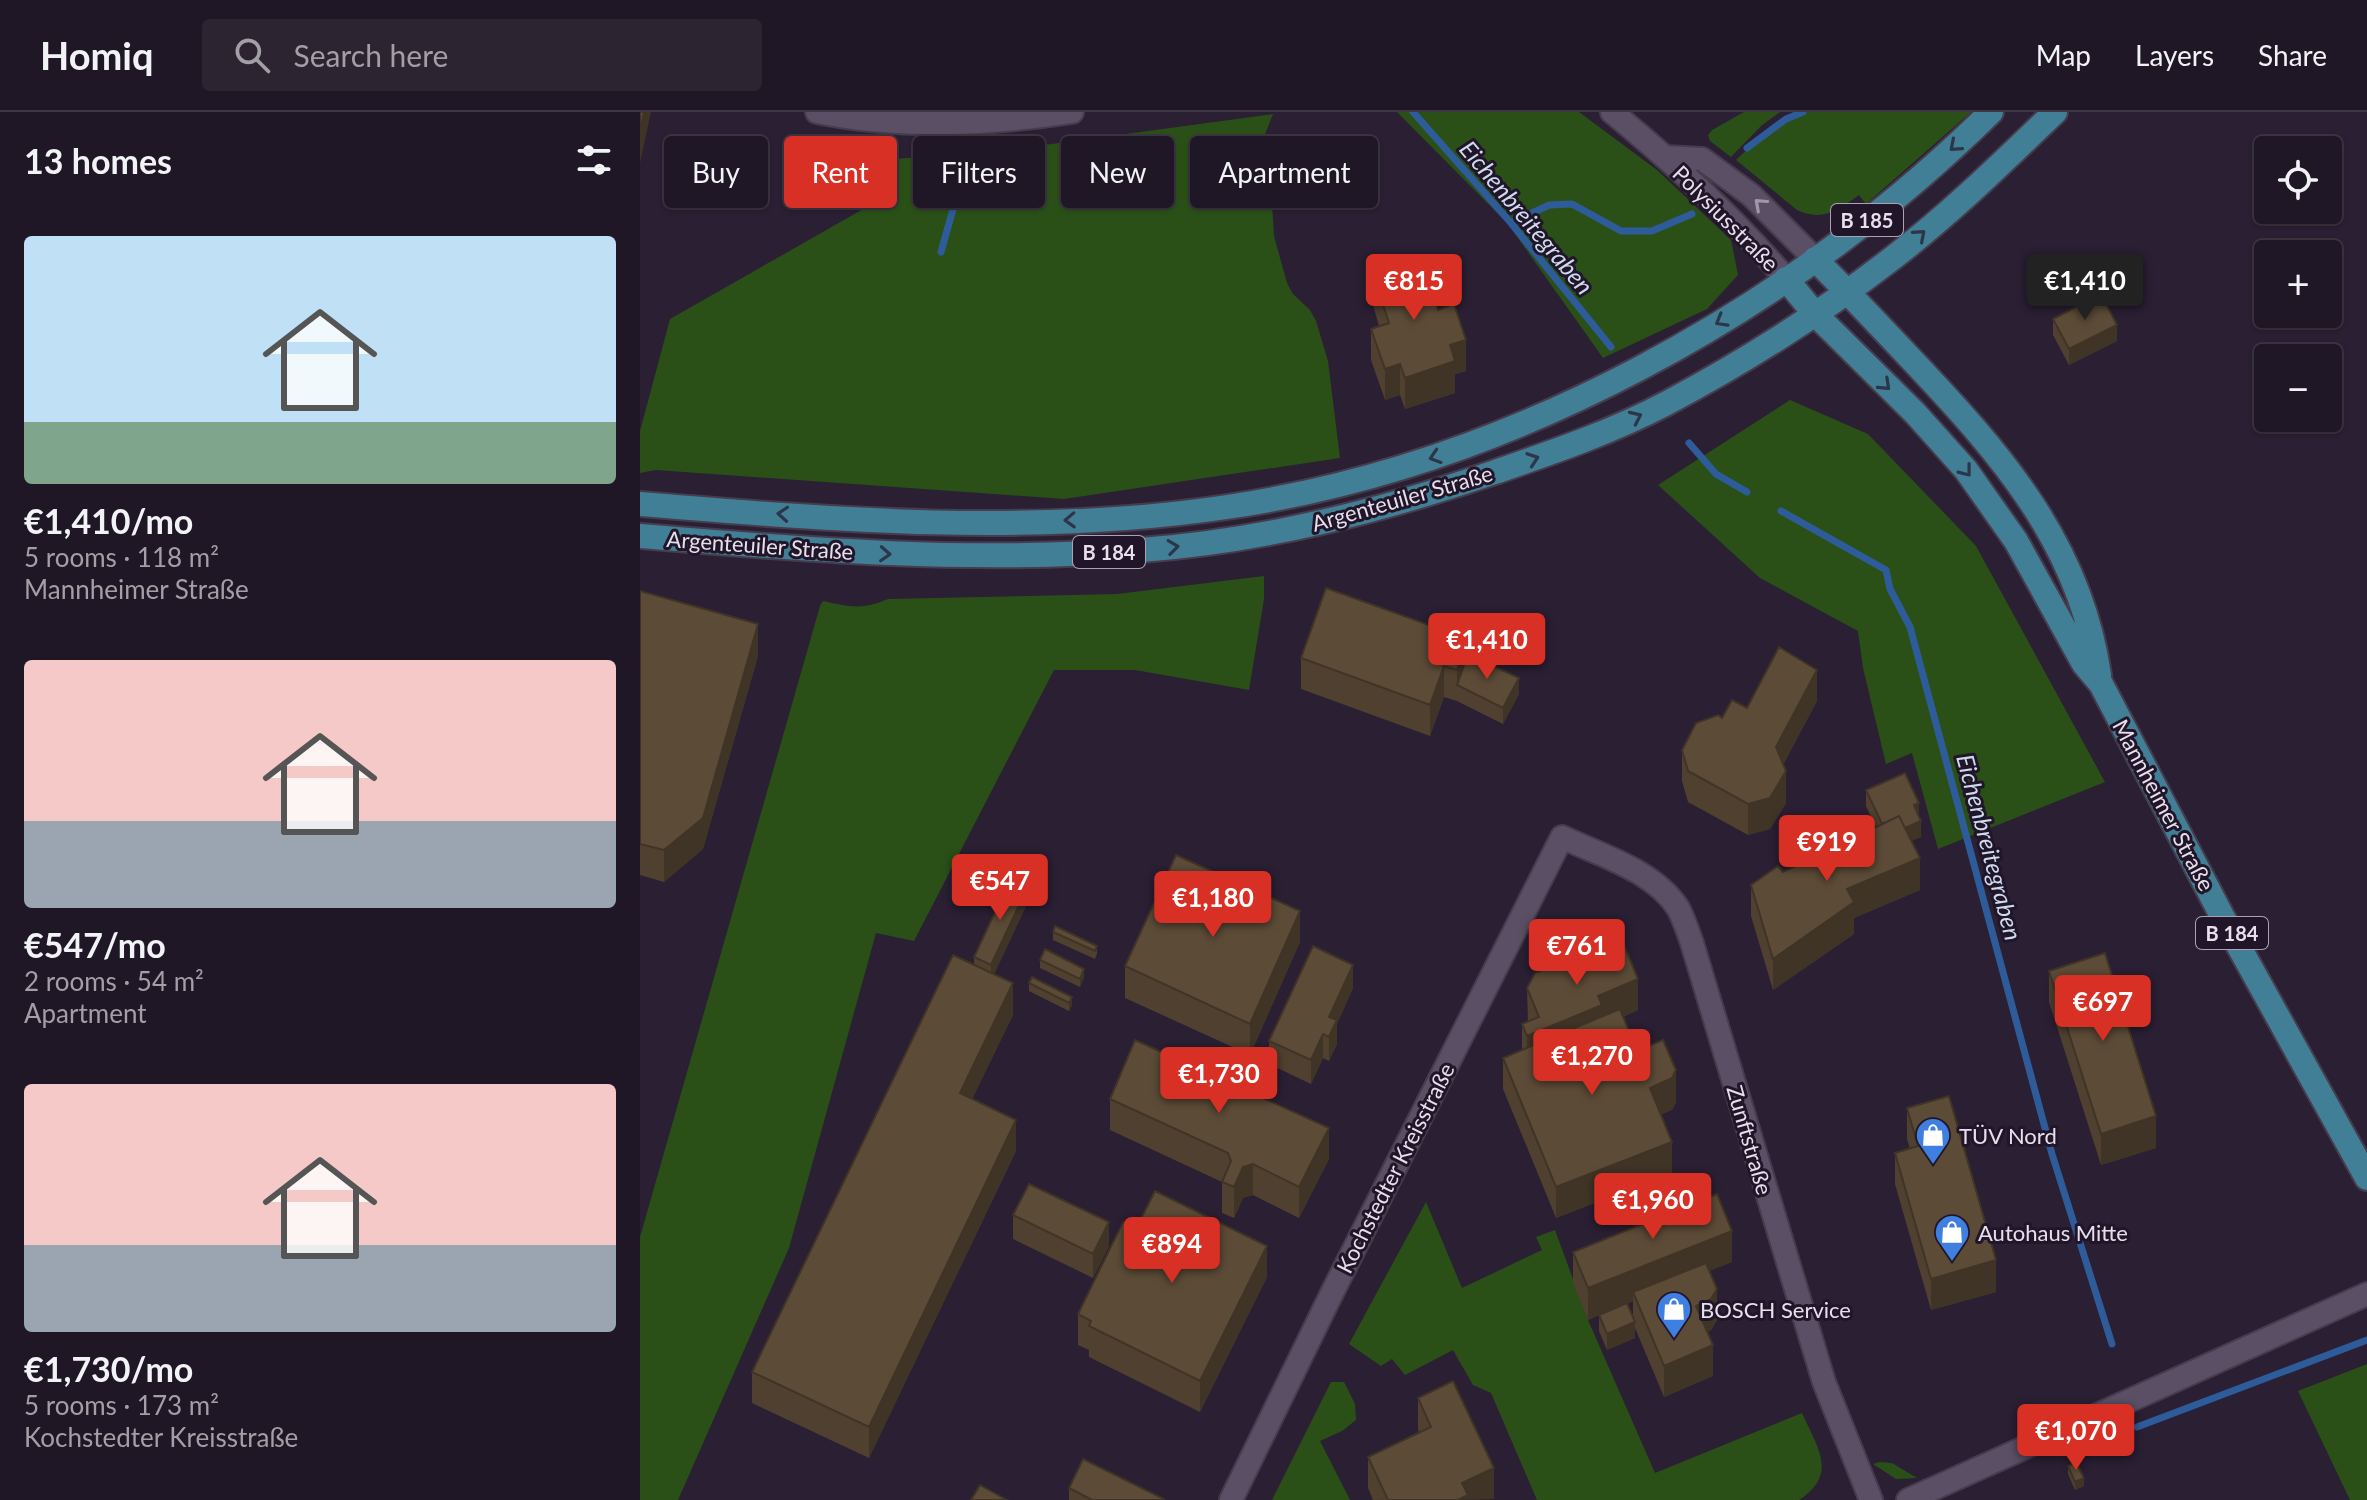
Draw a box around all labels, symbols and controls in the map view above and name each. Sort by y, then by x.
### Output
search box [202,19,762,91]
text: Homiq [40,32,154,78]
icon: search [230,33,274,77]
text: Search here [294,37,448,73]
text: Map [2036,38,2091,72]
text: Layers [2135,38,2214,72]
text: Share [2258,38,2327,72]
water label: Eichenbreitegraben [1454,134,1600,300]
chip: Buy [664,136,768,208]
chip: Rent [784,136,897,208]
chip: Filters [913,136,1045,208]
chip: New [1061,136,1174,208]
chip: Apartment [1190,136,1378,208]
one-way arrow [1950,136,1965,151]
map controls [2254,136,2342,432]
button: locate [2254,136,2342,224]
icon: filters [572,138,616,182]
text: 13 homes [24,140,172,181]
street label: Polysiusstraße [1667,159,1785,277]
one-way arrow [1754,199,1769,213]
road number: B 185 [1831,204,1903,236]
one-way arrow [1911,230,1926,244]
button: + [2254,240,2342,328]
pin: €815 [1367,254,1461,322]
pin: €1,410 [2020,254,2150,322]
text: €815 [1384,264,1444,296]
text: €1,410 [2044,264,2126,296]
icon: home [248,288,392,432]
one-way arrow [1715,311,1730,327]
button: − [2254,344,2342,432]
one-way arrow [1876,375,1890,390]
one-way arrow [1628,411,1642,427]
one-way arrow [1429,447,1443,463]
one-way arrow [1526,452,1540,468]
street label: Argenteuiler Straße [1308,459,1496,537]
one-way arrow [1957,462,1971,477]
text: €1,410/mo [24,500,193,541]
one-way arrow [776,506,789,523]
one-way arrow [1063,512,1076,529]
street label: Argenteuiler Straße [666,525,854,565]
road number: B 184 [1073,536,1145,568]
one-way arrow [1167,538,1180,555]
text: 5 rooms · 118 m² [24,541,219,573]
one-way arrow [879,545,892,562]
text: Mannheimer Straße [24,573,249,605]
pin: €1,410 [1422,613,1552,681]
text: €1,410 [1446,623,1528,655]
icon: home [248,712,392,856]
street label: Mannheimer Straße [2107,715,2221,895]
water label: Eichenbreitegraben [1951,751,2029,943]
pin: €919 [1780,815,1874,883]
text: €919 [1797,825,1857,857]
pin: €547 [953,854,1047,922]
text: €547 [970,864,1030,896]
pin: €1,180 [1148,871,1278,939]
text: €1,180 [1172,881,1254,913]
road number: B 184 [2196,917,2268,949]
pin: €761 [1530,919,1624,987]
text: €547/mo [24,924,166,965]
text: €761 [1547,929,1607,961]
text: 2 rooms · 54 m² [24,965,204,997]
pin: €697 [2056,975,2150,1043]
text: €697 [2073,985,2133,1017]
text: Apartment [24,997,147,1029]
pin: €1,270 [1527,1029,1657,1097]
text: €1,270 [1551,1039,1633,1071]
pin: €1,730 [1154,1047,1284,1115]
text: €1,730 [1178,1057,1260,1089]
street label: Kochstedter Kreisstraße [1330,1059,1460,1277]
street label: Zunftstraße [1721,1082,1779,1198]
shop icon: TÜV Nord [1914,1116,1952,1166]
place label: TÜV Nord [1959,1122,2057,1149]
icon: home [248,1136,392,1280]
pin: €1,960 [1588,1173,1718,1241]
text: €1,960 [1612,1183,1694,1215]
shop icon: Autohaus Mitte [1933,1213,1971,1263]
pin: €894 [1125,1217,1219,1285]
place label: Autohaus Mitte [1978,1219,2128,1246]
text: €894 [1142,1227,1202,1259]
shop icon: BOSCH Service [1655,1290,1693,1340]
place label: BOSCH Service [1700,1296,1851,1323]
text: €1,730/mo [24,1348,193,1389]
text: 5 rooms · 173 m² [24,1389,219,1421]
pin: €1,070 [2011,1404,2141,1472]
text: €1,070 [2035,1414,2117,1446]
text: Kochstedter Kreisstraße [24,1421,298,1453]

